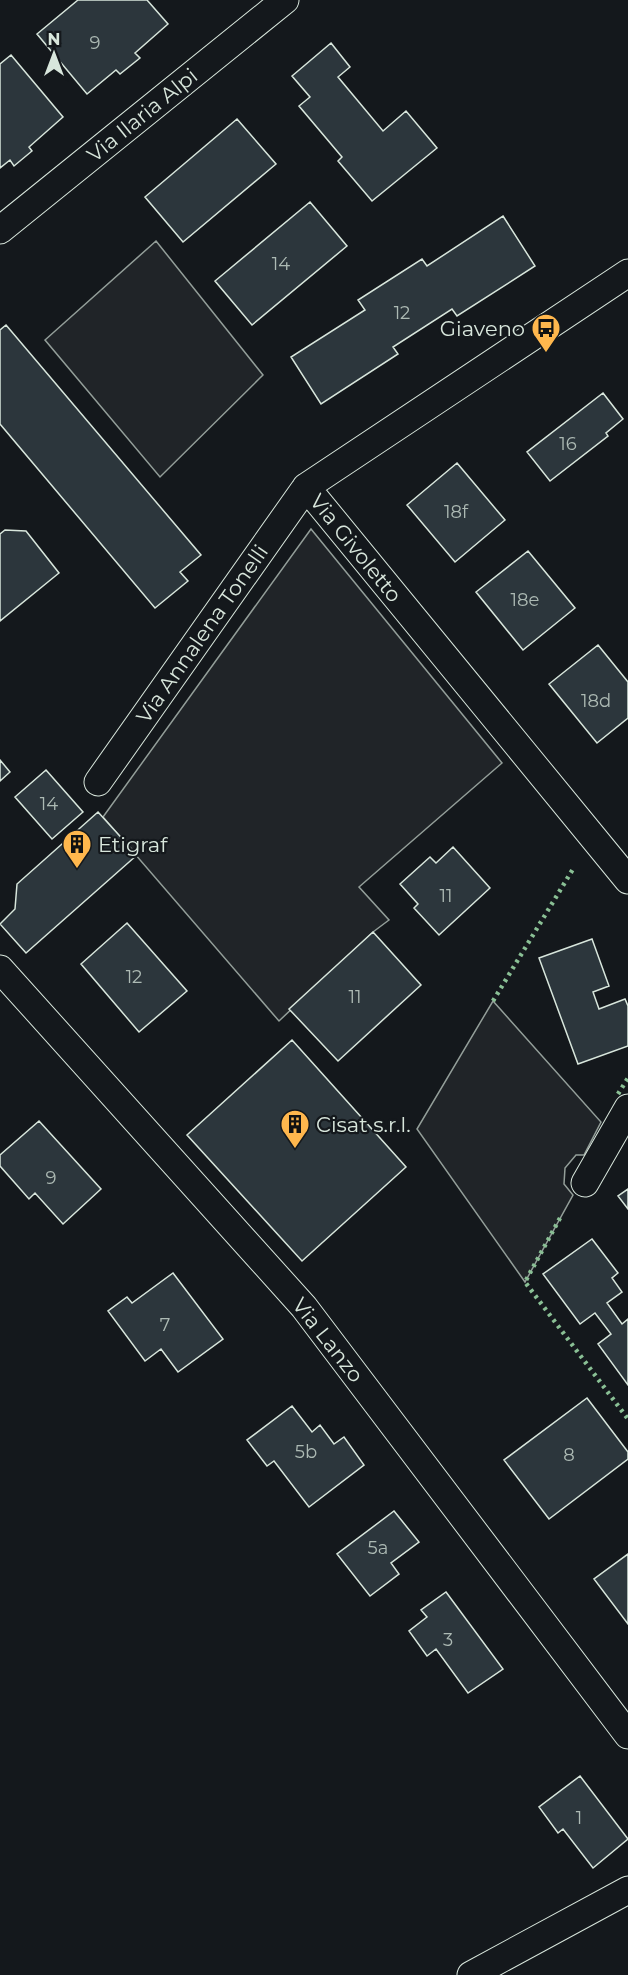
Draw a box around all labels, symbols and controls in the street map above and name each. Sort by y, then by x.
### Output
north arrow [24,24,84,84]
text: N [48,30,60,49]
house number: 9 [90,32,101,54]
street label: Via Ilaria Alpi [82,63,202,167]
house number: 14 [272,253,290,275]
house number: 12 [394,302,410,324]
bus stop icon: Giaveno [530,312,562,354]
place label: Giaveno [440,316,525,341]
house number: 16 [559,433,577,455]
street label: Via Givoletto [305,489,407,607]
house number: 18f [444,501,469,523]
street label: Via Annalena Tonelli [131,540,273,728]
house number: 18e [511,589,540,611]
house number: 18d [581,690,611,712]
house number: 14 [40,793,58,815]
building icon: Etigraf [61,828,93,870]
place label: Etigraf [98,832,168,857]
house number: 11 [440,885,453,907]
house number: 12 [126,966,142,988]
house number: 11 [349,986,362,1008]
building icon: Cisat s.r.l. [279,1108,311,1150]
place label: Cisat s.r.l. [316,1112,411,1137]
house number: 9 [46,1167,57,1189]
street label: Via Lanzo [287,1293,369,1387]
house number: 7 [160,1314,170,1336]
house number: 5b [295,1441,317,1463]
house number: 8 [563,1444,575,1466]
house number: 5a [368,1537,388,1559]
house number: 3 [443,1629,453,1651]
house number: 1 [576,1807,582,1829]

